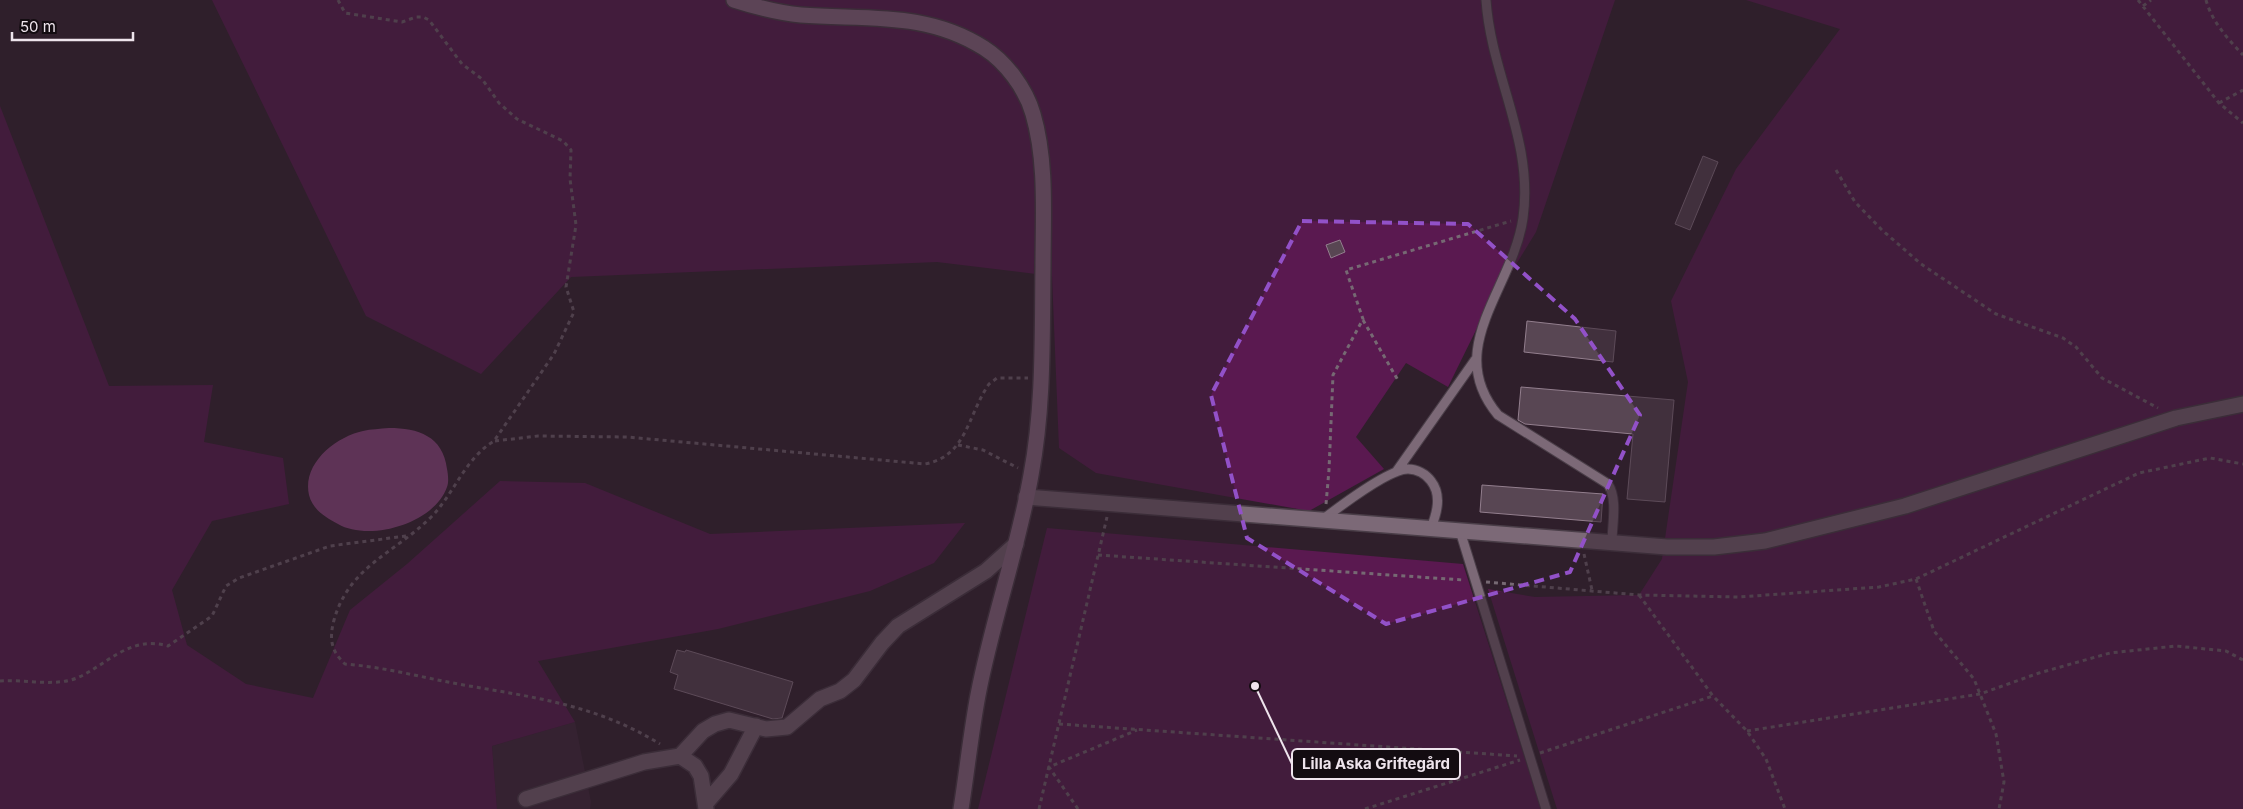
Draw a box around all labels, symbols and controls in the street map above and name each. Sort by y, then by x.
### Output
scale bar [12,10,134,42]
text: 50 m [20,17,56,36]
callout: Lilla Aska Griftegård [1292,749,1460,779]
text: Lilla Aska Griftegård [1302,754,1450,773]

